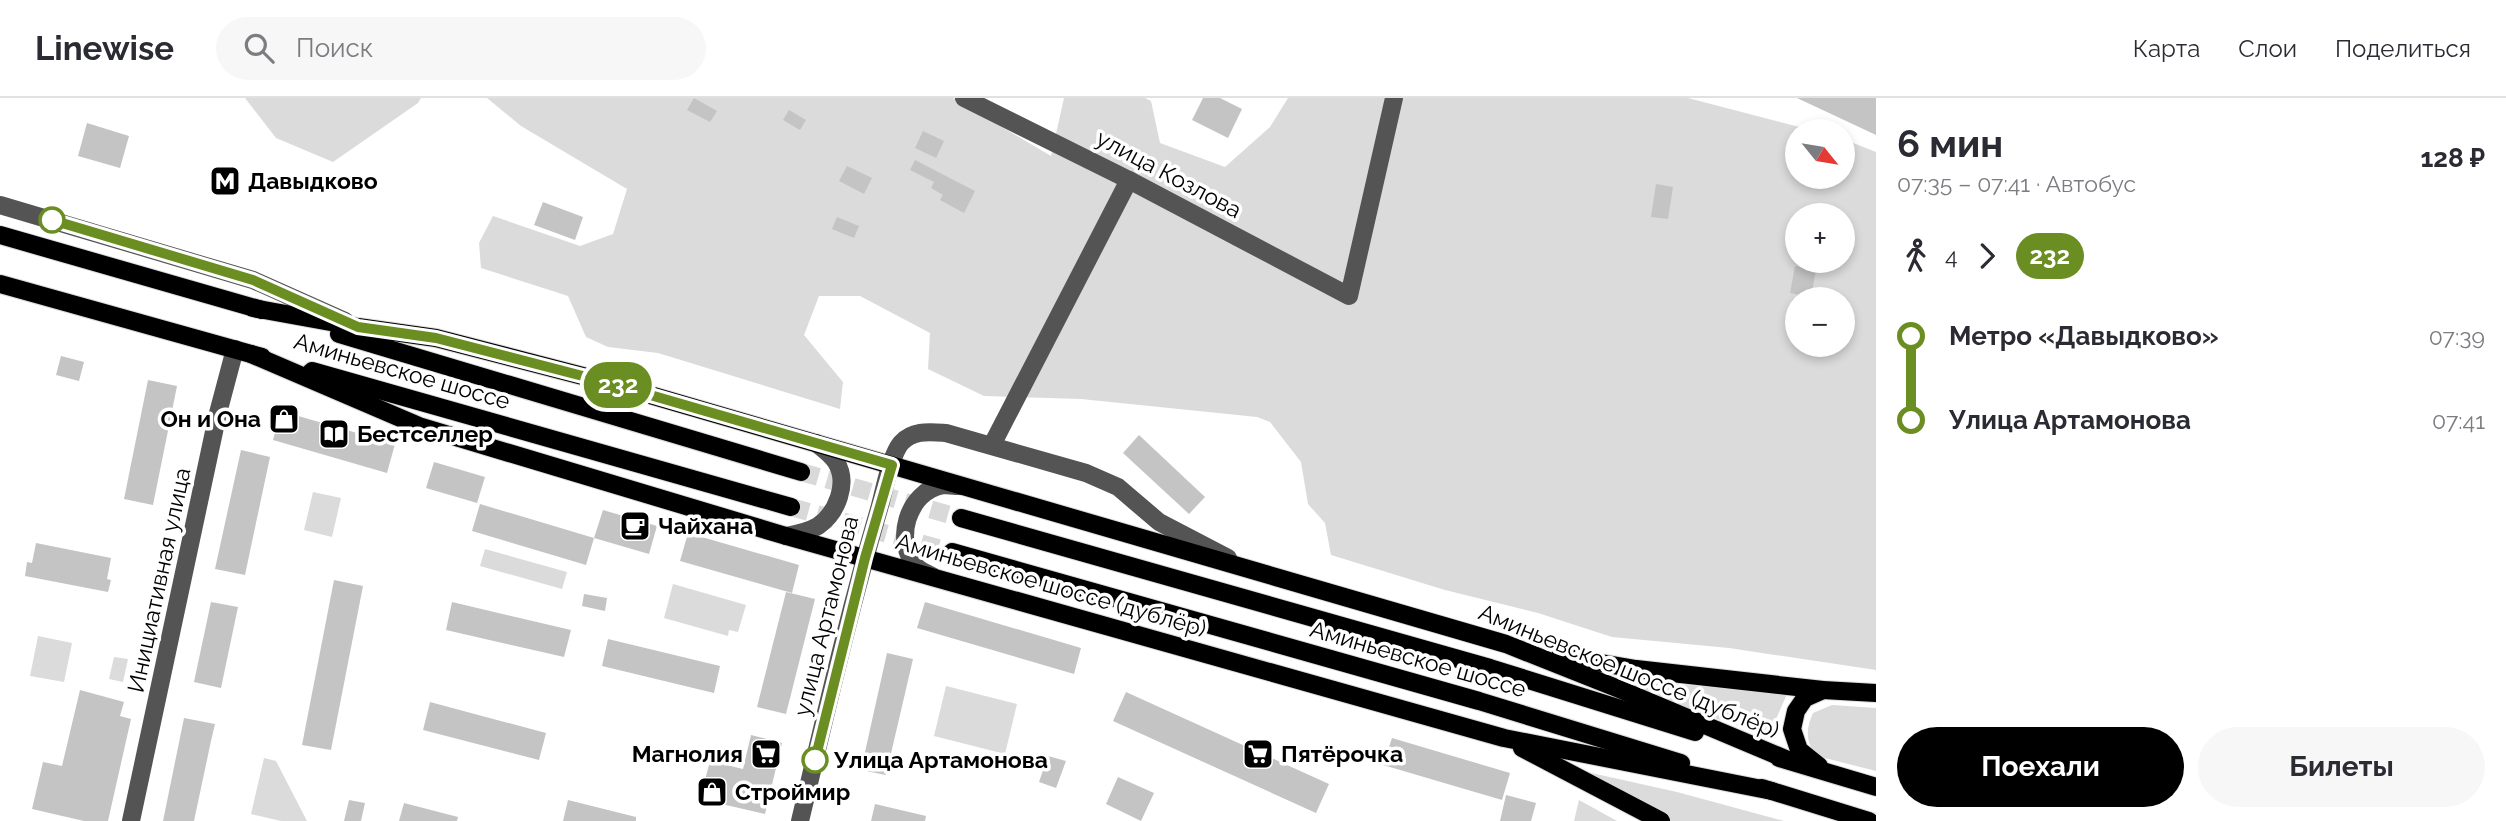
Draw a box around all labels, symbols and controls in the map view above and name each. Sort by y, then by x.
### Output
search box [216,17,706,80]
text: Linewise [35,29,174,68]
icon: search [240,29,278,67]
text: Поиск [296,33,373,63]
text: Карта [2133,34,2200,63]
text: Слои [2238,34,2297,63]
text: Поделиться [2335,34,2471,63]
north arrow [1785,119,1855,189]
map controls [1785,119,1855,357]
text: 6 мин [1897,121,2003,166]
street label: улица Козлова [1092,124,1247,223]
text: 128 ₽ [2420,143,2485,173]
metro station icon: Давыдково [208,164,242,198]
place label: Давыдково [248,167,378,194]
text: 07:35 – 07:41 · Автобус [1897,170,2136,197]
button: + [1785,203,1855,273]
unlabelled marker [39,207,65,233]
icon: walk [1897,237,1935,275]
icon: forward [1968,237,2006,275]
text: 232 [2030,241,2070,270]
text: 4 [1945,242,1958,269]
button: − [1785,287,1855,357]
text: Метро «Давыдково» [1949,321,2219,351]
text: 07:39 [2429,323,2485,350]
street label: Аминьевское шоссе [291,327,513,414]
line badge: 232 [578,362,658,408]
text: 232 [598,370,638,399]
shop icon: Он и Она [267,402,301,436]
place label: Он и Она [160,405,261,432]
text: Улица Артамонова [1949,405,2191,435]
text: 07:41 [2432,407,2485,434]
library icon: Бестселлер [317,417,351,451]
place label: Бестселлер [357,420,493,447]
street label: Инициативная улица [122,465,196,695]
cafe icon: Чайхана [618,509,652,543]
place label: Чайхана [658,512,753,539]
street label: улица Артамонова [788,513,863,719]
street label: Аминьевское шоссе (дублёр) [893,527,1209,642]
street label: Аминьевское шоссе (дублёр) [1475,598,1783,743]
street label: Аминьевское шоссе [1307,615,1529,702]
button: Поехали [1897,727,2184,807]
button: Билеты [2198,727,2485,807]
supermarket icon: Магнолия [749,737,783,771]
supermarket icon: Пятёрочка [1241,737,1275,771]
place label: Магнолия [632,740,743,767]
place label: Пятёрочка [1281,740,1403,767]
place label: Улица Артамонова [833,746,1048,773]
marker: Улица Артамонова [802,747,828,773]
shop icon: Строймир [695,775,729,809]
place label: Строймир [735,778,850,805]

